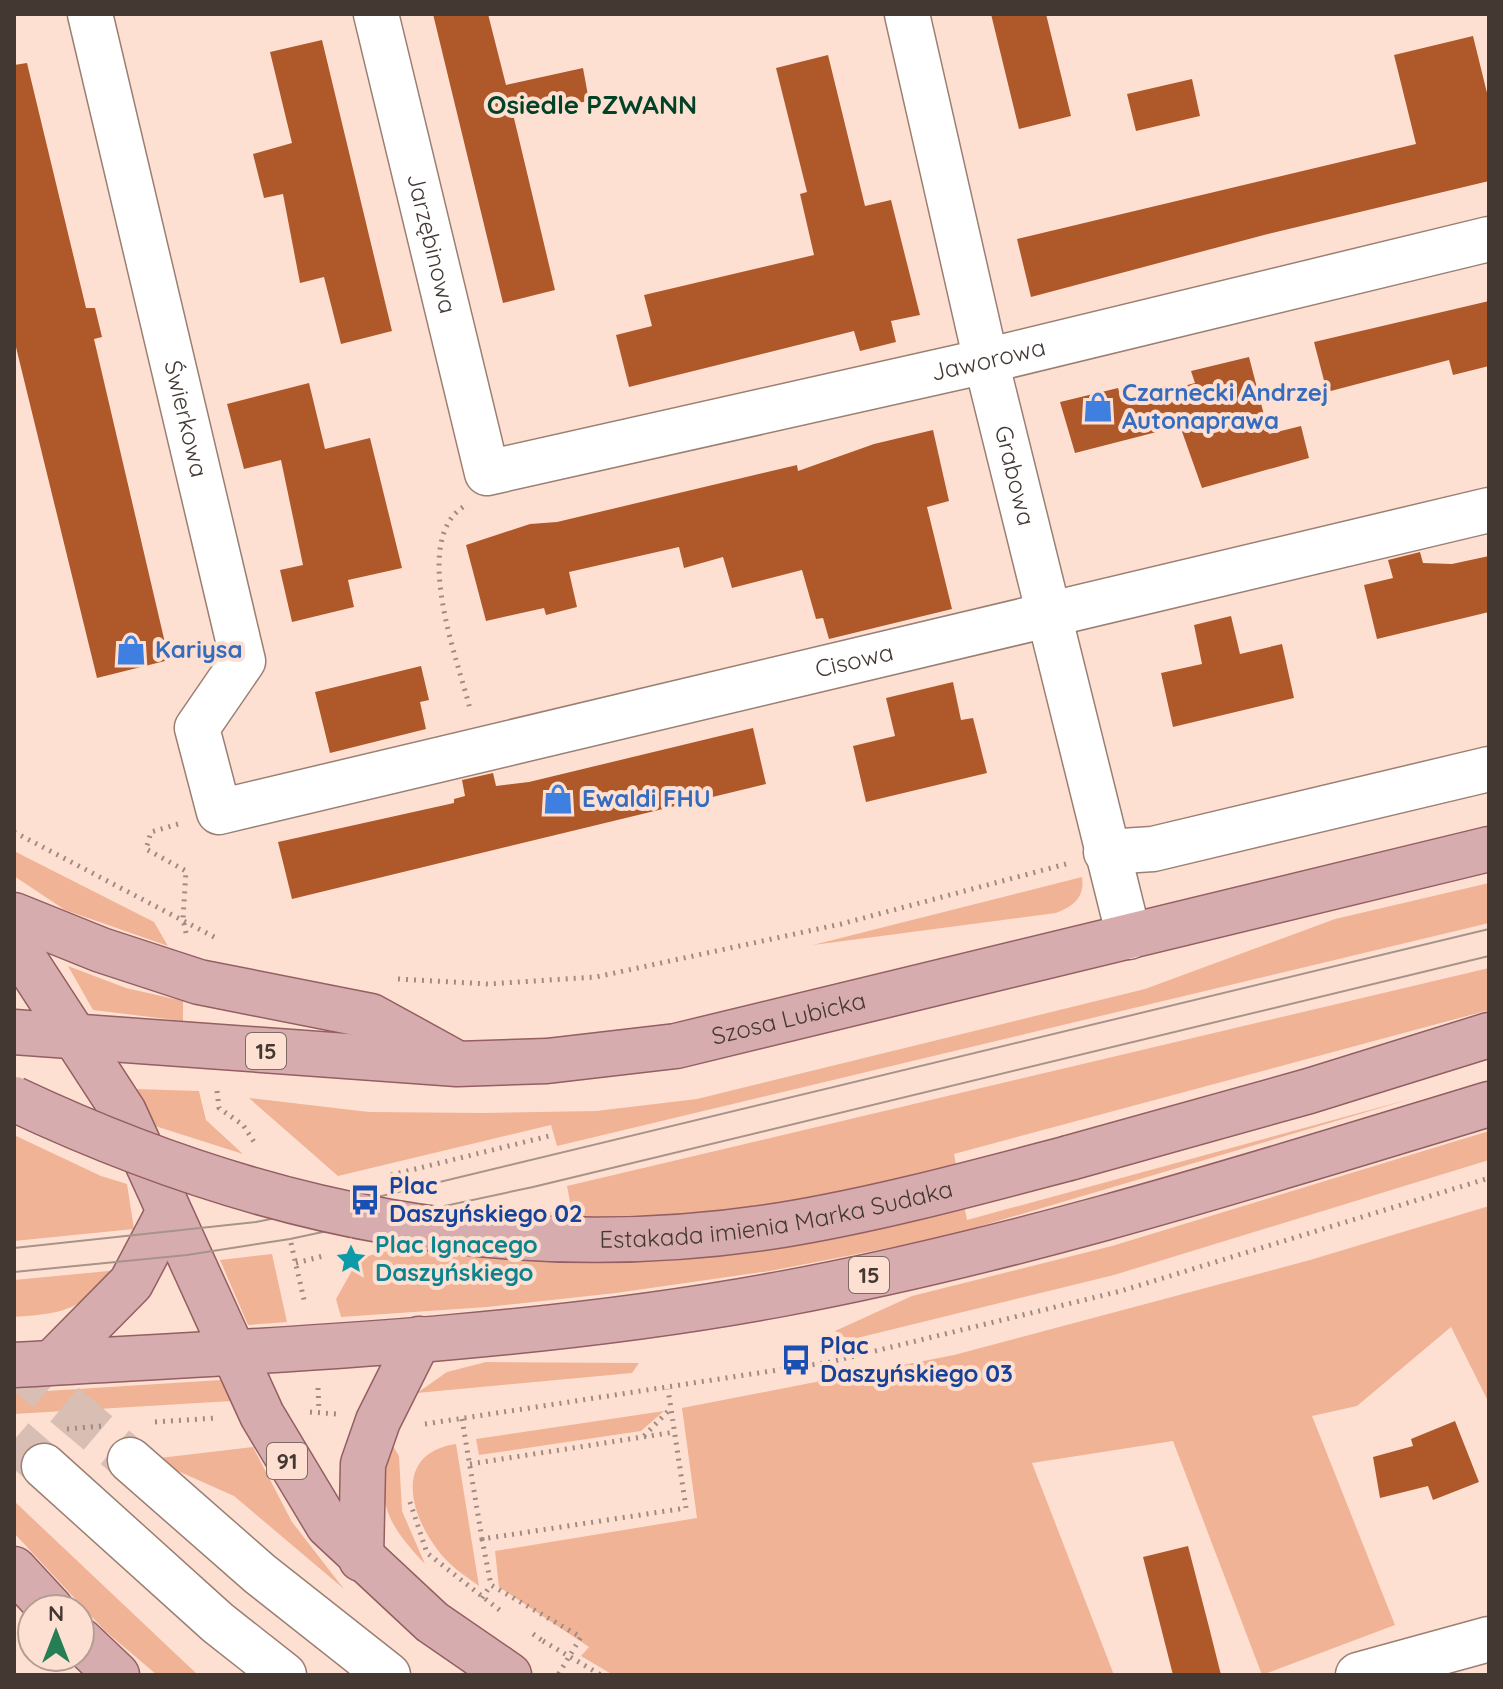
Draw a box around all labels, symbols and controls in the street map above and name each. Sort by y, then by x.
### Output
district label: Osiedle PZWANN [487,88,697,121]
street label: Jarzębinowa [401,170,464,316]
street label: Jaworowa [928,331,1048,387]
street label: Świerkowa [158,357,215,480]
place label: Czarnecki Andrzej Autonaprawa [1122,377,1328,435]
shop icon: Czarnecki Andrzej Autonaprawa [1081,390,1115,424]
street label: Grabowa [989,422,1042,528]
shop icon: Kariysa [114,633,148,667]
place label: Kariysa [155,634,243,664]
street label: Cisowa [812,636,896,684]
shop icon: Ewaldi FHU [541,782,575,816]
place label: Ewaldi FHU [582,783,711,813]
street label: Szosa Lubicka [708,985,869,1051]
road number: 15 [246,1033,286,1069]
place label: Plac Daszyńskiego 02 [389,1170,583,1228]
street label: Estakada imienia Marka Sudaka [599,1173,956,1254]
bus stop icon: Plac Daszyńskiego 02 [348,1183,382,1217]
place label: Plac Ignacego Daszyńskiego [375,1229,538,1287]
place icon: Plac Ignacego Daszyńskiego [334,1242,368,1276]
road number: 15 [849,1257,889,1293]
place label: Plac Daszyńskiego 03 [820,1330,1013,1388]
bus stop icon: Plac Daszyńskiego 03 [779,1343,813,1377]
road number: 91 [267,1443,307,1479]
north arrow [16,1593,96,1673]
text: N [48,1599,64,1627]

